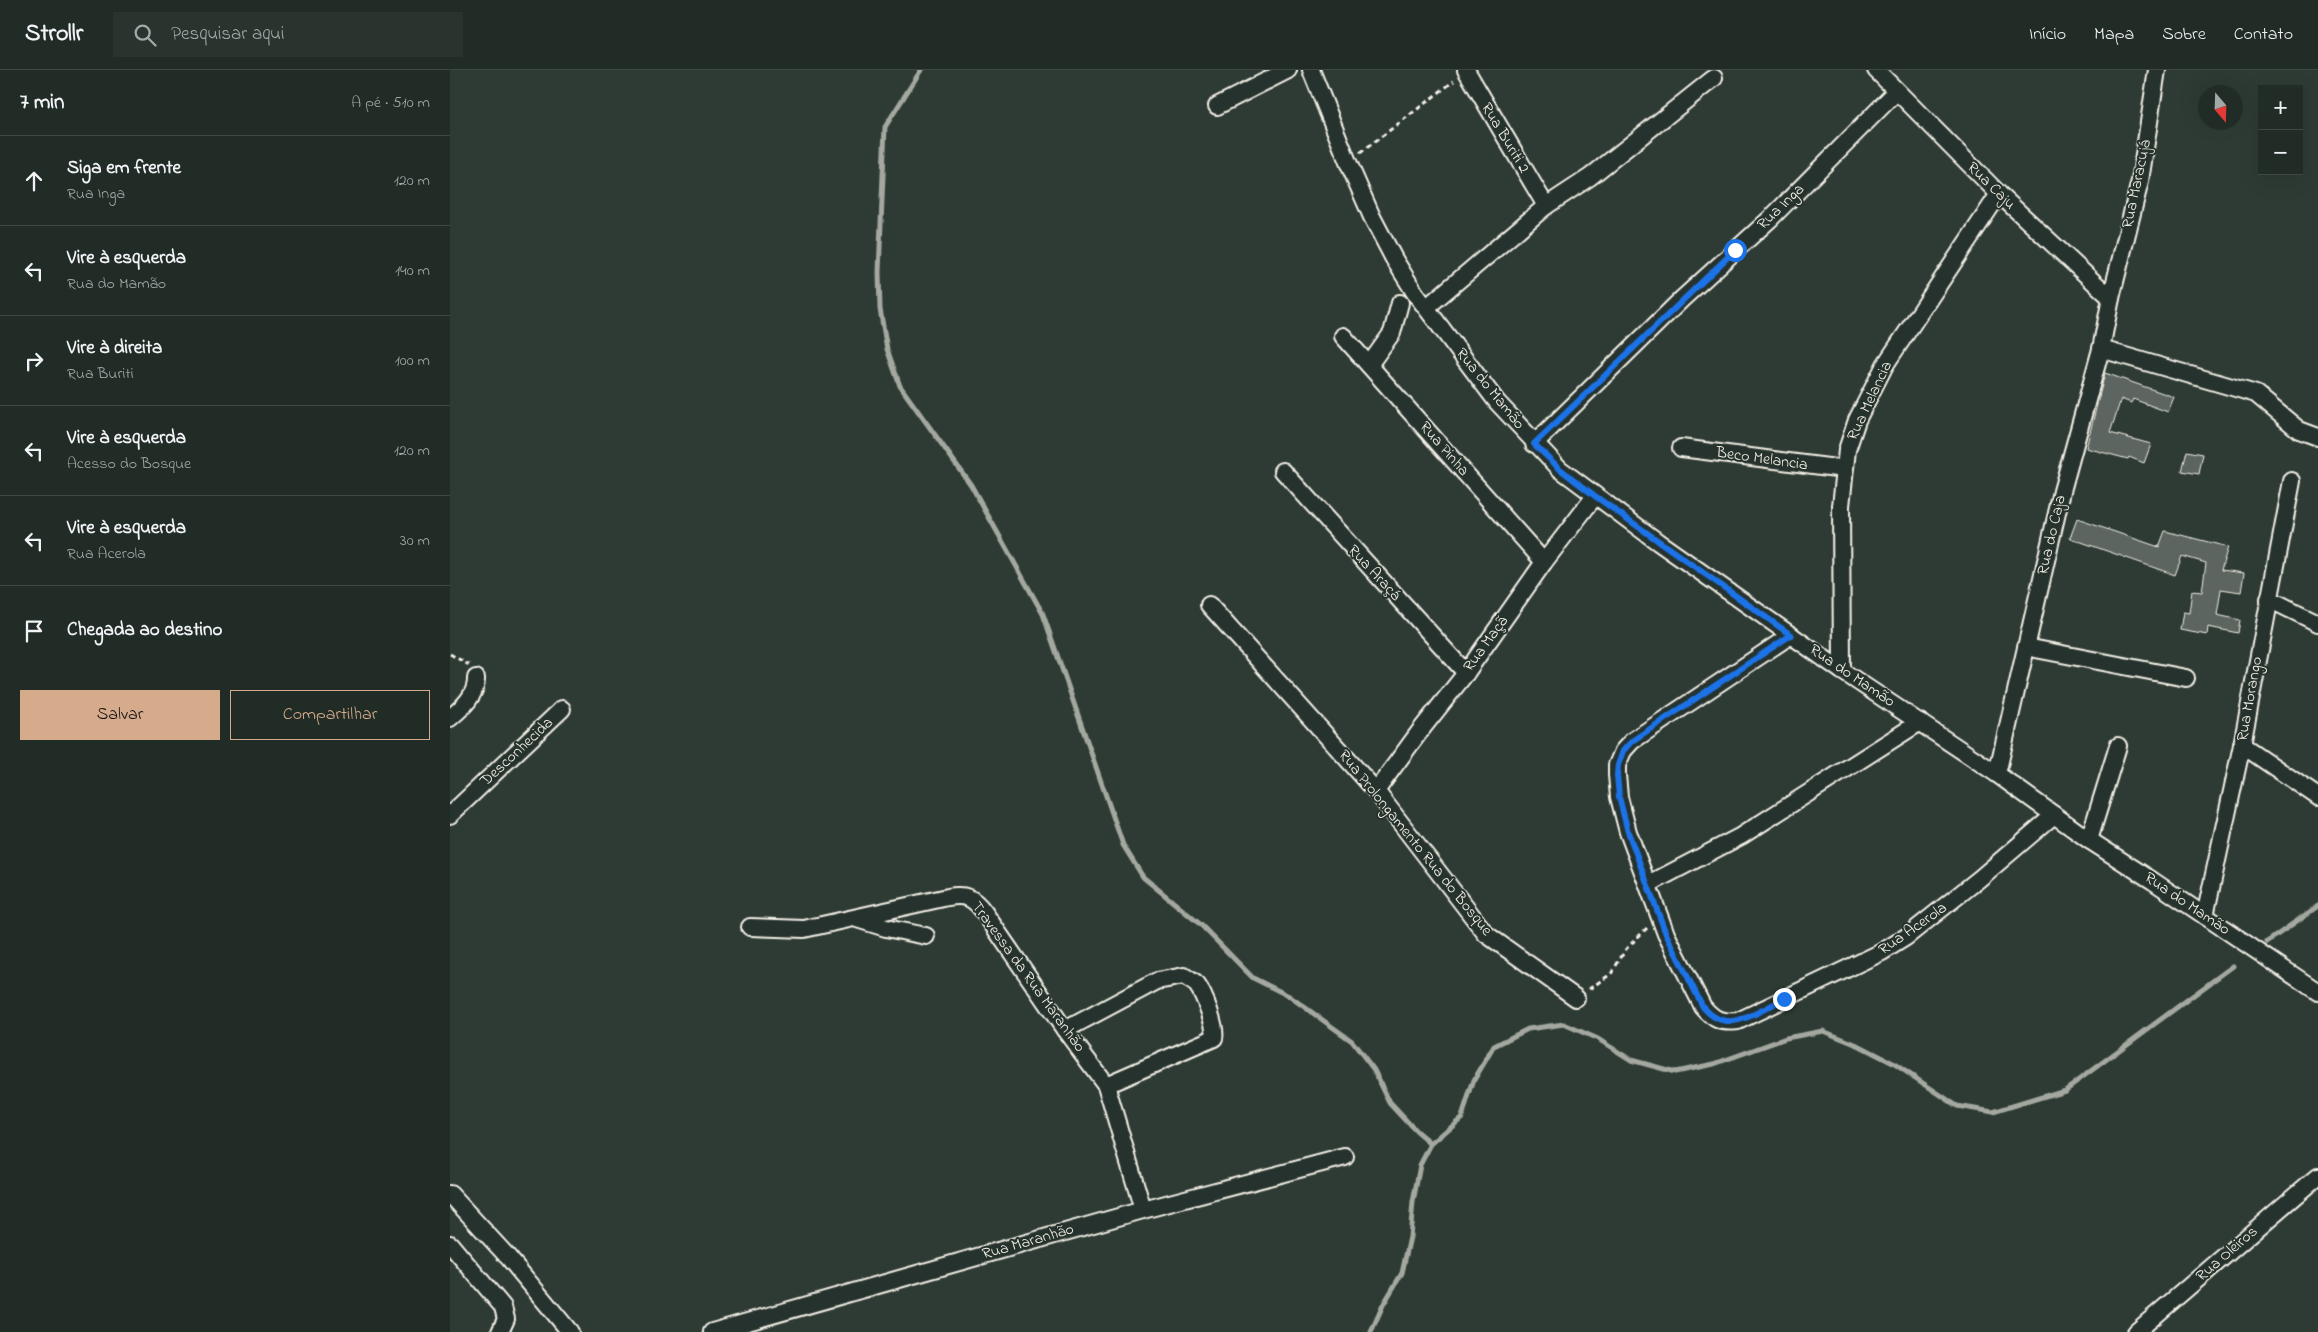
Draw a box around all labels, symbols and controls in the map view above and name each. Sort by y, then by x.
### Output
search box [113,12,463,57]
text: Strollr [25,17,83,52]
icon: search [131,21,159,49]
text: Pesquisar aqui [171,21,284,48]
text: Início [2029,22,2066,48]
text: Mapa [2094,22,2134,48]
text: Sobre [2162,22,2206,48]
text: Contato [2234,22,2293,48]
north arrow [2198,85,2243,130]
map controls [2258,85,2303,175]
button: + [2258,85,2303,130]
text: 7 min [20,88,64,118]
text: A pé · 510 m [351,91,430,115]
street label: Rua Buriti 2 [1474,98,1536,178]
button: − [2258,130,2303,175]
street label: Rua Maracujá [2116,137,2158,231]
text: Siga em frente [67,155,181,182]
street label: Rua Caju [1961,156,2021,216]
icon: ahead [20,167,48,195]
text: 120 m [394,169,430,193]
street label: Rua Inga [1752,178,1810,236]
text: Rua Inga [67,182,125,206]
route start [1724,239,1747,262]
text: Vire à esquerda [67,245,186,272]
icon: left [20,257,48,285]
text: 140 m [395,259,430,283]
text: Rua do Mamão [67,272,166,296]
text: Vire à direita [67,335,162,362]
street label: Rua do Mamão [1449,343,1531,435]
icon: right [20,347,48,375]
text: 100 m [395,349,430,373]
street label: Rua Melancia [1841,357,1899,445]
text: Rua Buriti [67,362,134,386]
street label: Rua Pinha [1413,416,1475,482]
text: Vire à esquerda [67,425,186,452]
icon: left [20,437,48,465]
text: 120 m [394,439,430,463]
street label: Beco Melancia [1714,441,1809,477]
text: Acesso do Bosque [67,452,191,476]
street label: Rua do Caja [2031,493,2073,577]
text: Vire à esquerda [67,515,186,542]
icon: left [20,527,48,555]
text: 30 m [400,529,430,553]
street label: Rua Araçá [1342,539,1406,607]
text: Rua Acerola [67,542,146,566]
street label: Rua Maçã [1457,611,1515,677]
icon: arrive [20,617,48,645]
text: Chegada ao destino [67,617,222,644]
street label: Rua do Mamão [1804,638,1900,714]
street label: Rua Morango [2231,655,2269,743]
button: Salvar [20,690,220,740]
button: Compartilhar [230,690,430,740]
street label: Desconhecida [474,712,559,793]
street label: Rua Prolongamento Rua do Bosque [1332,745,1498,942]
street label: Rua do Mamão [2139,866,2235,942]
street label: Travessa da Rua Maranhão [965,896,1091,1058]
street label: Rua Acerola [1874,897,1952,961]
route end [1773,988,1796,1011]
street label: Rua Maranhão [979,1217,1077,1267]
street label: Rua Oleiros [2191,1220,2263,1288]

